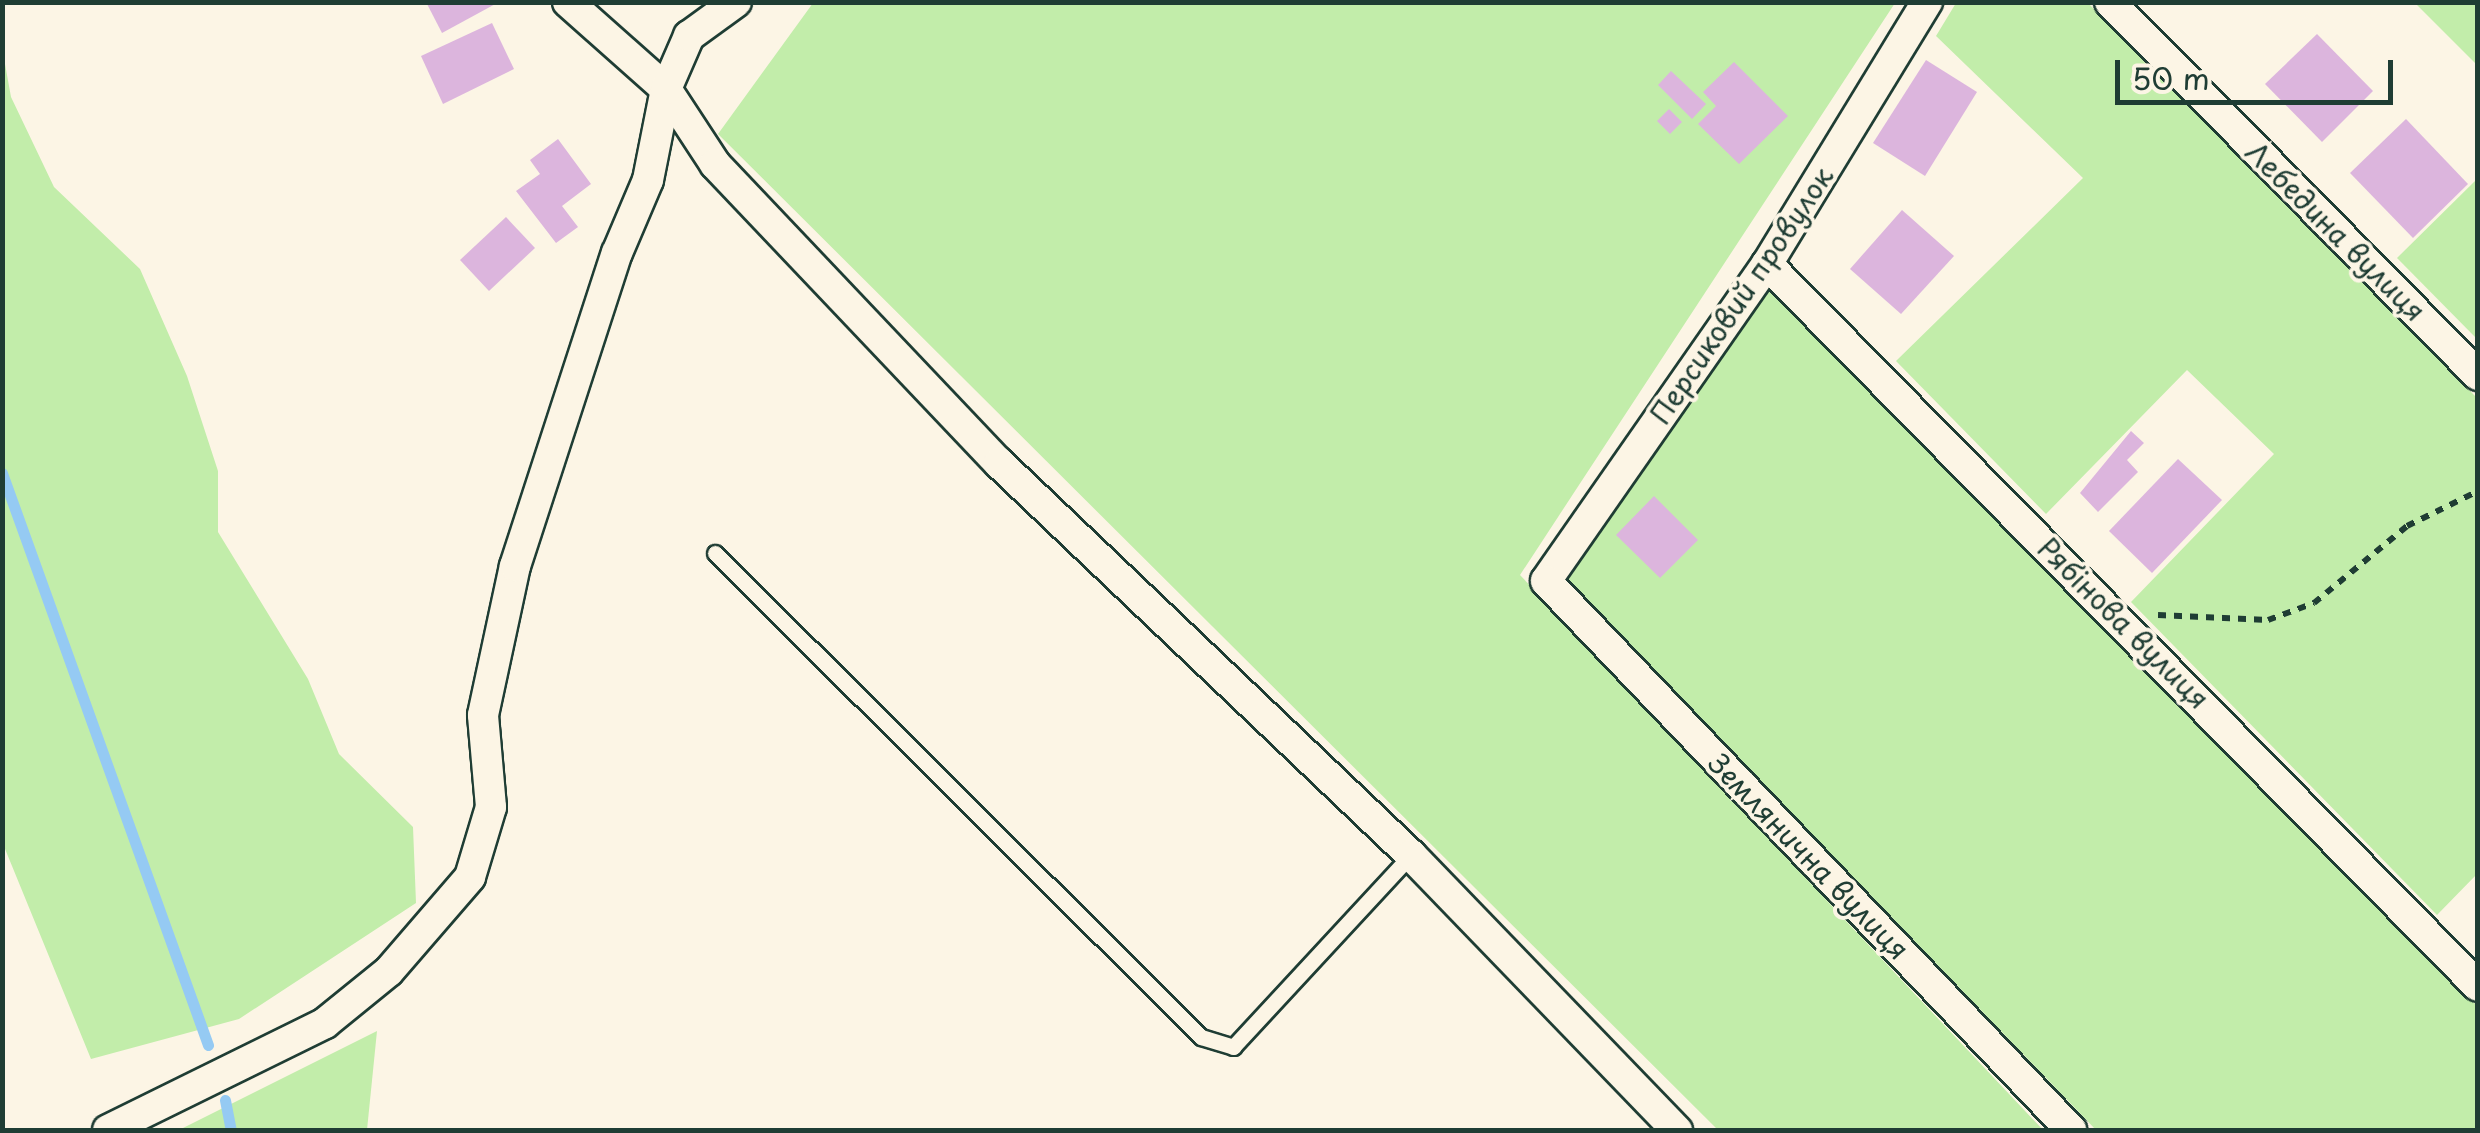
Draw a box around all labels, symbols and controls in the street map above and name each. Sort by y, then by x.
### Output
scale bar [2120,40,2398,102]
text: 50 m [2132,55,2210,100]
street label: Лебедина вулиця [2238,133,2434,329]
street label: Персиковий провулок [1643,161,1839,429]
street label: Рябінова вулиця [2031,530,2217,716]
street label: Землянична вулиця [1701,745,1917,967]

